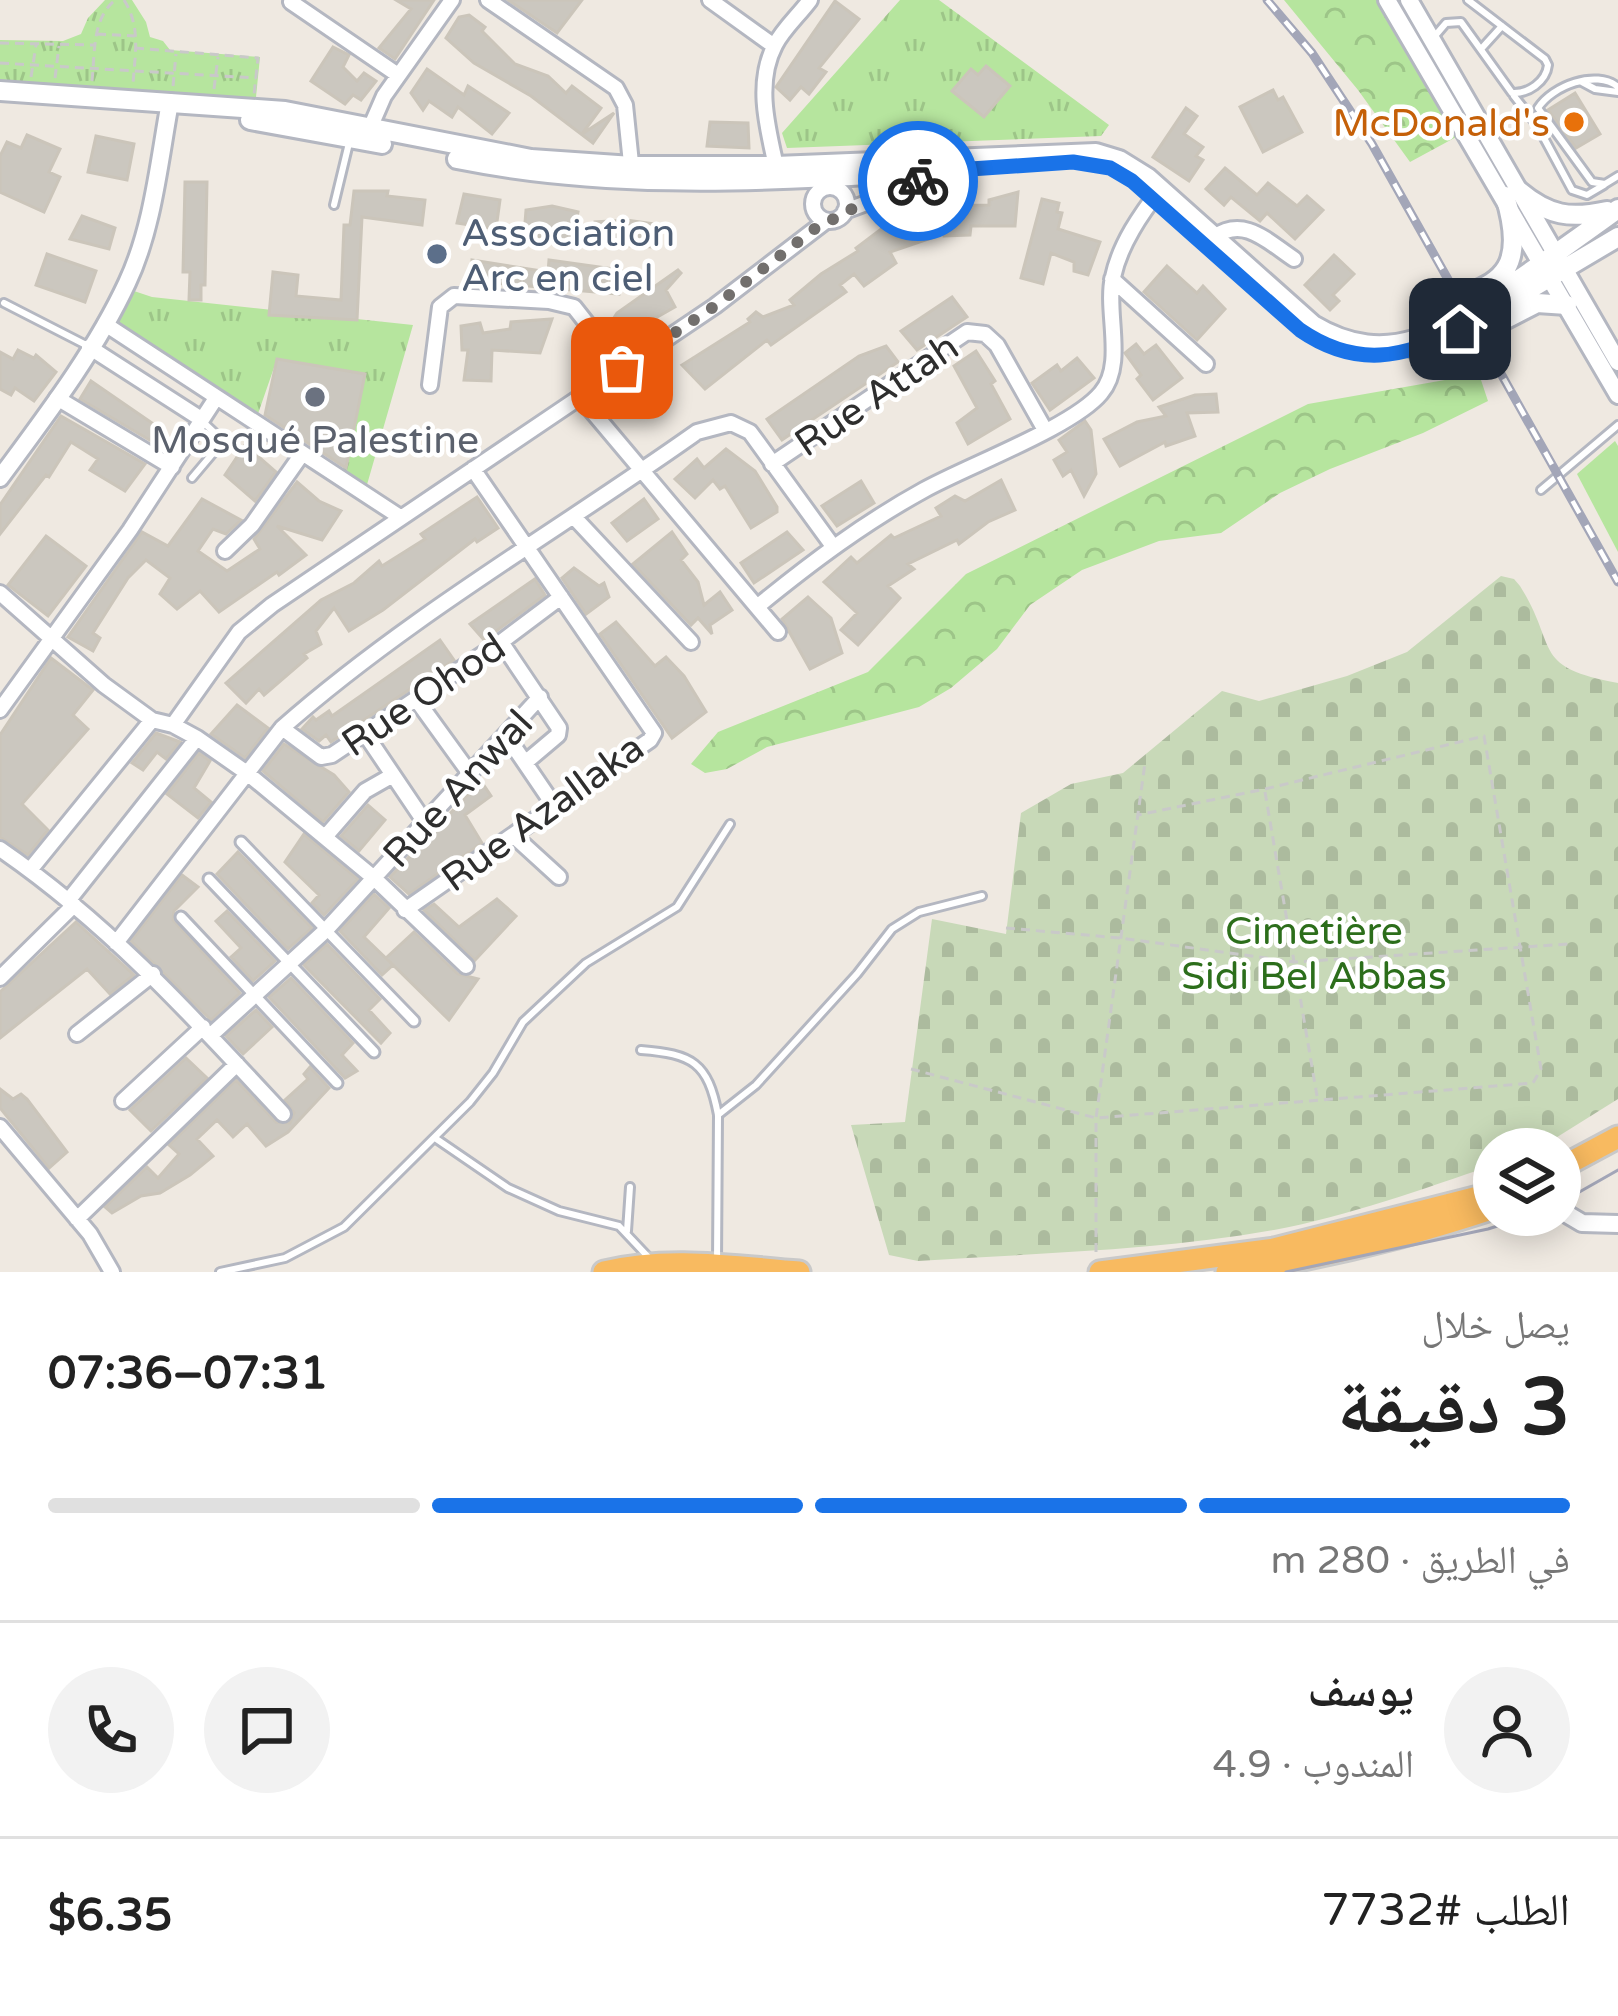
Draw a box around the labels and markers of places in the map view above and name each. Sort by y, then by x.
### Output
place label: McDonald's [1332,100,1550,147]
marker: McDonald's [1561,109,1587,135]
place label: Association Arc en ciel [461,210,675,302]
marker: Association Arc en ciel [424,241,450,267]
pin [1409,278,1511,380]
pin [571,317,673,419]
marker: Mosqué Palestine [302,384,328,410]
place label: Mosqué Palestine [151,417,479,464]

